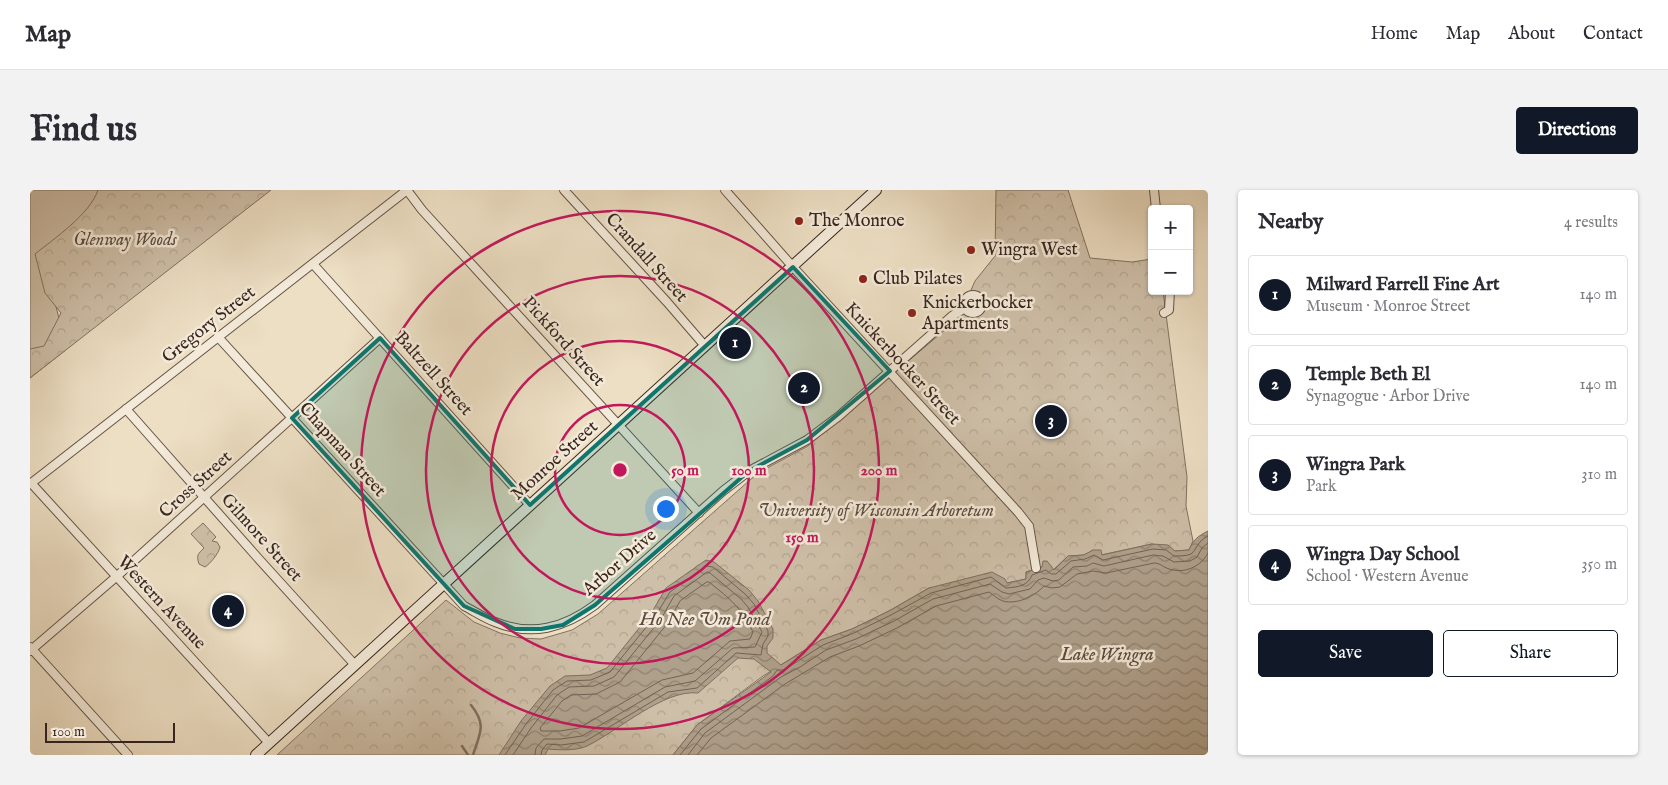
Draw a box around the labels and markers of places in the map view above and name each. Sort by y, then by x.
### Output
place label: The Monroe [809,210,904,233]
marker: The Monroe [793,215,805,227]
place label: Wingra West [981,239,1078,262]
marker: Wingra West [965,244,977,256]
place label: Club Pilates [873,268,962,291]
marker: Club Pilates [857,273,869,285]
place label: Knickerbocker Apartments [921,292,1033,336]
marker: Knickerbocker Apartments [906,307,918,319]
pin: 1 [719,324,751,362]
pin: 2 [788,369,820,407]
pin: 3 [1035,402,1067,440]
centre of rings [611,461,629,479]
pin: 4 [212,592,244,630]

